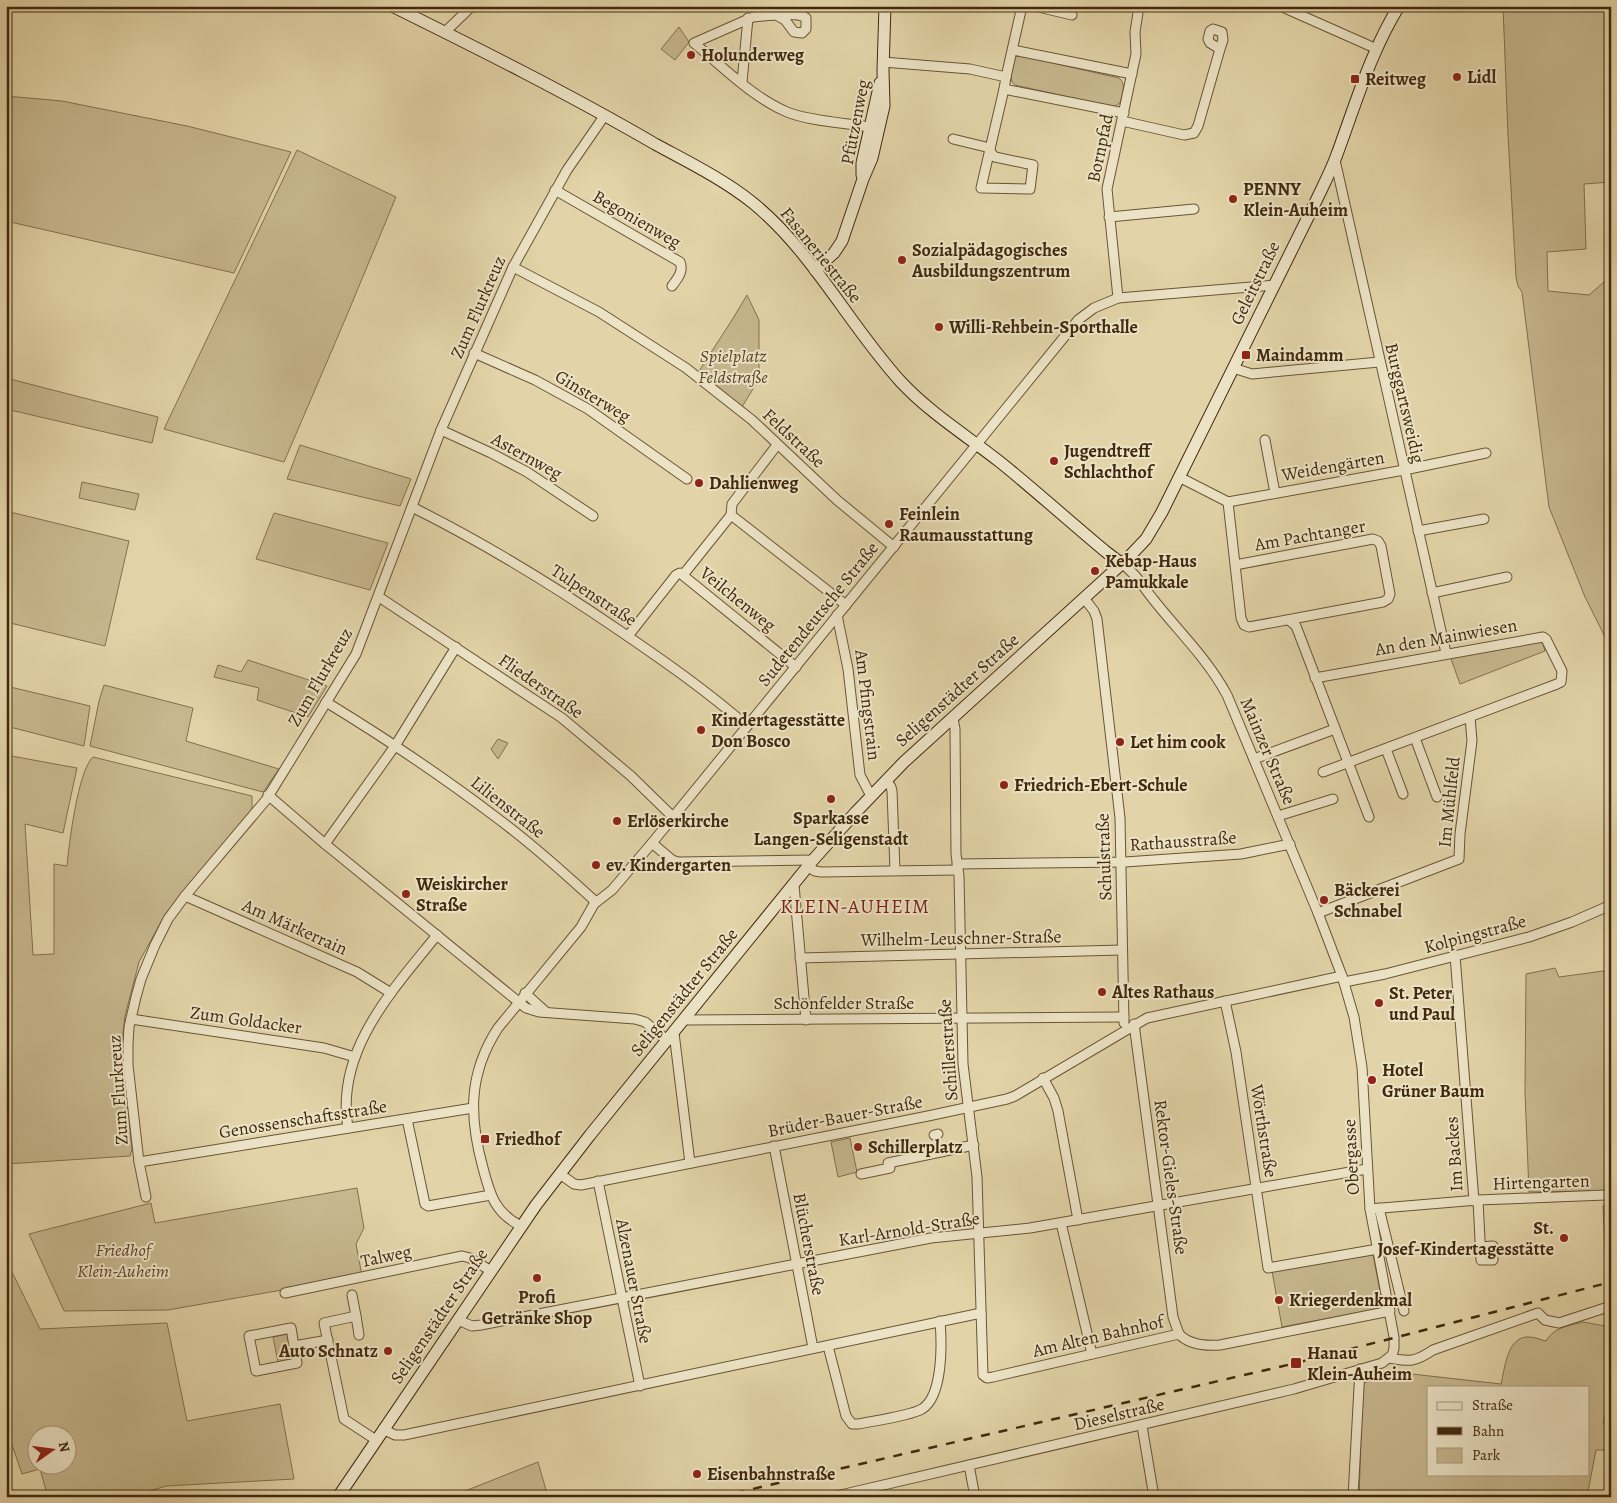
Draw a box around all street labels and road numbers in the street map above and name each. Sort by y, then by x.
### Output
street label: Pfützenweg [835,77,875,167]
street label: Bornpfad [1081,111,1119,185]
street label: Begonienweg [588,184,686,254]
street label: Fasaneriestraße [775,202,867,308]
street label: Geleitstraße [1224,237,1286,329]
street label: Zum Flurkreuz [445,252,511,362]
street label: Burggartsweidig [1379,340,1431,466]
street label: Ginsterweg [551,364,635,428]
street label: Feldstraße [757,403,831,473]
street label: Asternweg [486,426,567,485]
street label: Weidengärten [1279,445,1386,487]
street label: Am Pachtanger [1252,513,1367,557]
street label: Sudetendeutsche Straße [752,537,884,691]
street label: Tulpenstraße [546,558,642,632]
street label: Veilchenweg [694,560,781,637]
street label: An den Mainwiesen [1372,613,1519,661]
street label: Zum Flurkreuz [282,623,358,731]
street label: Seligenstädter Straße [890,628,1024,752]
street label: Am Pfingstrain [849,647,887,762]
street label: Fliederstraße [494,648,588,724]
street label: Mainzer Straße [1235,694,1301,808]
street label: Im Mühlfeld [1432,755,1466,849]
street label: Lilienstraße [466,770,550,844]
street label: Schulstraße [1090,813,1118,901]
street label: Rathausstraße [1129,825,1237,857]
street label: Am Märkerrain [238,893,351,961]
street label: Kolpingstraße [1421,909,1529,959]
street label: Seligenstädter Straße [625,923,743,1061]
street label: Wilhelm-Leuschner-Straße [859,924,1062,952]
street label: Schönfelder Straße [774,991,914,1015]
street label: Schillerstraße [932,998,964,1102]
street label: Zum Goldacker [189,1000,303,1040]
street label: Zum Flurkreuz [102,1034,134,1146]
street label: Wörthstraße [1245,1082,1283,1179]
street label: Brüder-Bauer-Straße [765,1089,925,1143]
street label: Genossenschaftsstraße [217,1094,389,1144]
street label: Rektor-Gieles-Straße [1148,1098,1194,1256]
street label: Im Backes [1439,1115,1469,1193]
street label: Obergasse [1337,1118,1365,1196]
street label: Hirtengarten [1492,1168,1590,1196]
street label: Blücherstraße [787,1191,831,1297]
street label: Karl-Arnold-Straße [837,1206,981,1252]
street label: Alzenauer Straße [610,1216,658,1345]
street label: Talweg [359,1239,413,1273]
street label: Seligenstädter Straße [385,1244,493,1388]
street label: Am Alten Bahnhof [1029,1309,1169,1363]
street label: Dieselstraße [1071,1392,1167,1436]

